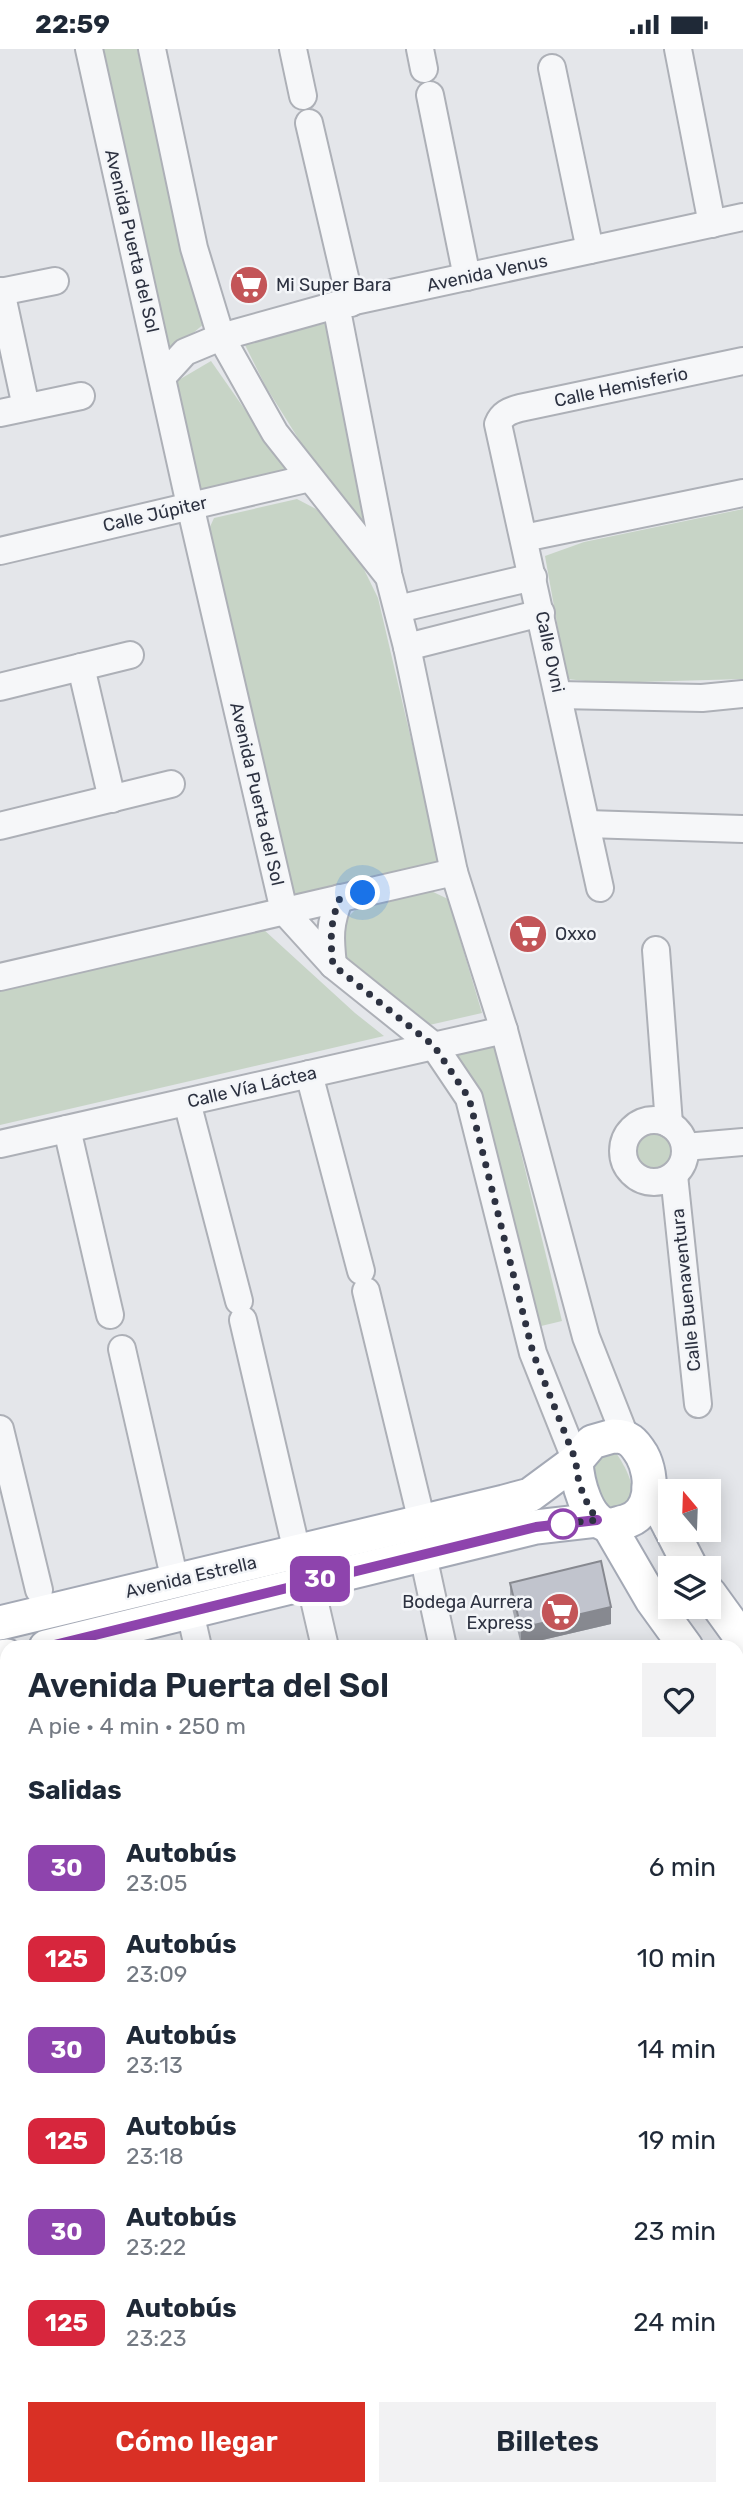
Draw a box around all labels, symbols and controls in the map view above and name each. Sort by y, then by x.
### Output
text: 22:59 [35,9,110,40]
street label: Avenida Puerta del Sol [100,147,164,335]
street label: Avenida Venus [425,249,549,297]
supermarket icon: Mi Super Bara [228,264,270,306]
place label: Mi Super Bara [276,274,391,296]
street label: Calle Hemisferio [552,362,690,412]
street label: Calle Júpiter [101,491,209,537]
street label: Calle Ovni [531,609,569,695]
street label: Avenida Puerta del Sol [225,700,289,888]
your location [345,875,380,910]
supermarket icon: Oxxo [507,913,549,955]
place label: Oxxo [555,923,597,945]
street label: Calle Vía Láctea [185,1061,319,1113]
street label: Calle Buenaventura [667,1207,705,1373]
north arrow [658,1479,721,1542]
map controls [658,1479,721,1619]
unlabelled marker [548,1509,578,1539]
street label: Avenida Estrella [123,1551,259,1603]
line badge: 30 [288,1556,352,1602]
button: layers [658,1556,721,1619]
text: 30 [304,1565,336,1593]
place label: Bodega Aurrera Express [402,1591,533,1634]
supermarket icon: Bodega Aurrera Express [539,1591,581,1633]
button: heart [642,1663,716,1737]
text: Avenida Puerta del Sol [28,1666,389,1705]
text: A pie · 4 min · 250 m [28,1712,246,1740]
text: Salidas [28,1775,122,1806]
text: Autobús [126,1838,237,1869]
text: 6 min [649,1852,716,1883]
text: 30 [50,1854,83,1882]
text: 23:05 [126,1869,187,1897]
text: Autobús [126,1929,237,1960]
text: 10 min [637,1943,716,1974]
text: 125 [45,1945,88,1973]
text: 23:09 [126,1960,187,1988]
text: Autobús [126,2020,237,2051]
text: 14 min [637,2034,716,2065]
text: 30 [50,2036,83,2064]
text: 23:13 [126,2051,183,2079]
text: Autobús [126,2111,237,2142]
text: 19 min [638,2125,716,2156]
text: 125 [45,2127,88,2155]
text: 23:18 [126,2142,184,2170]
text: Autobús [126,2202,237,2233]
text: 23 min [634,2216,716,2247]
text: 30 [50,2218,83,2246]
text: 23:22 [126,2233,186,2261]
text: Autobús [126,2293,237,2324]
text: 24 min [633,2307,716,2338]
text: 125 [45,2309,88,2337]
text: 23:23 [126,2324,187,2352]
button: Cómo llegar [28,2402,365,2482]
button: Billetes [379,2402,716,2482]

